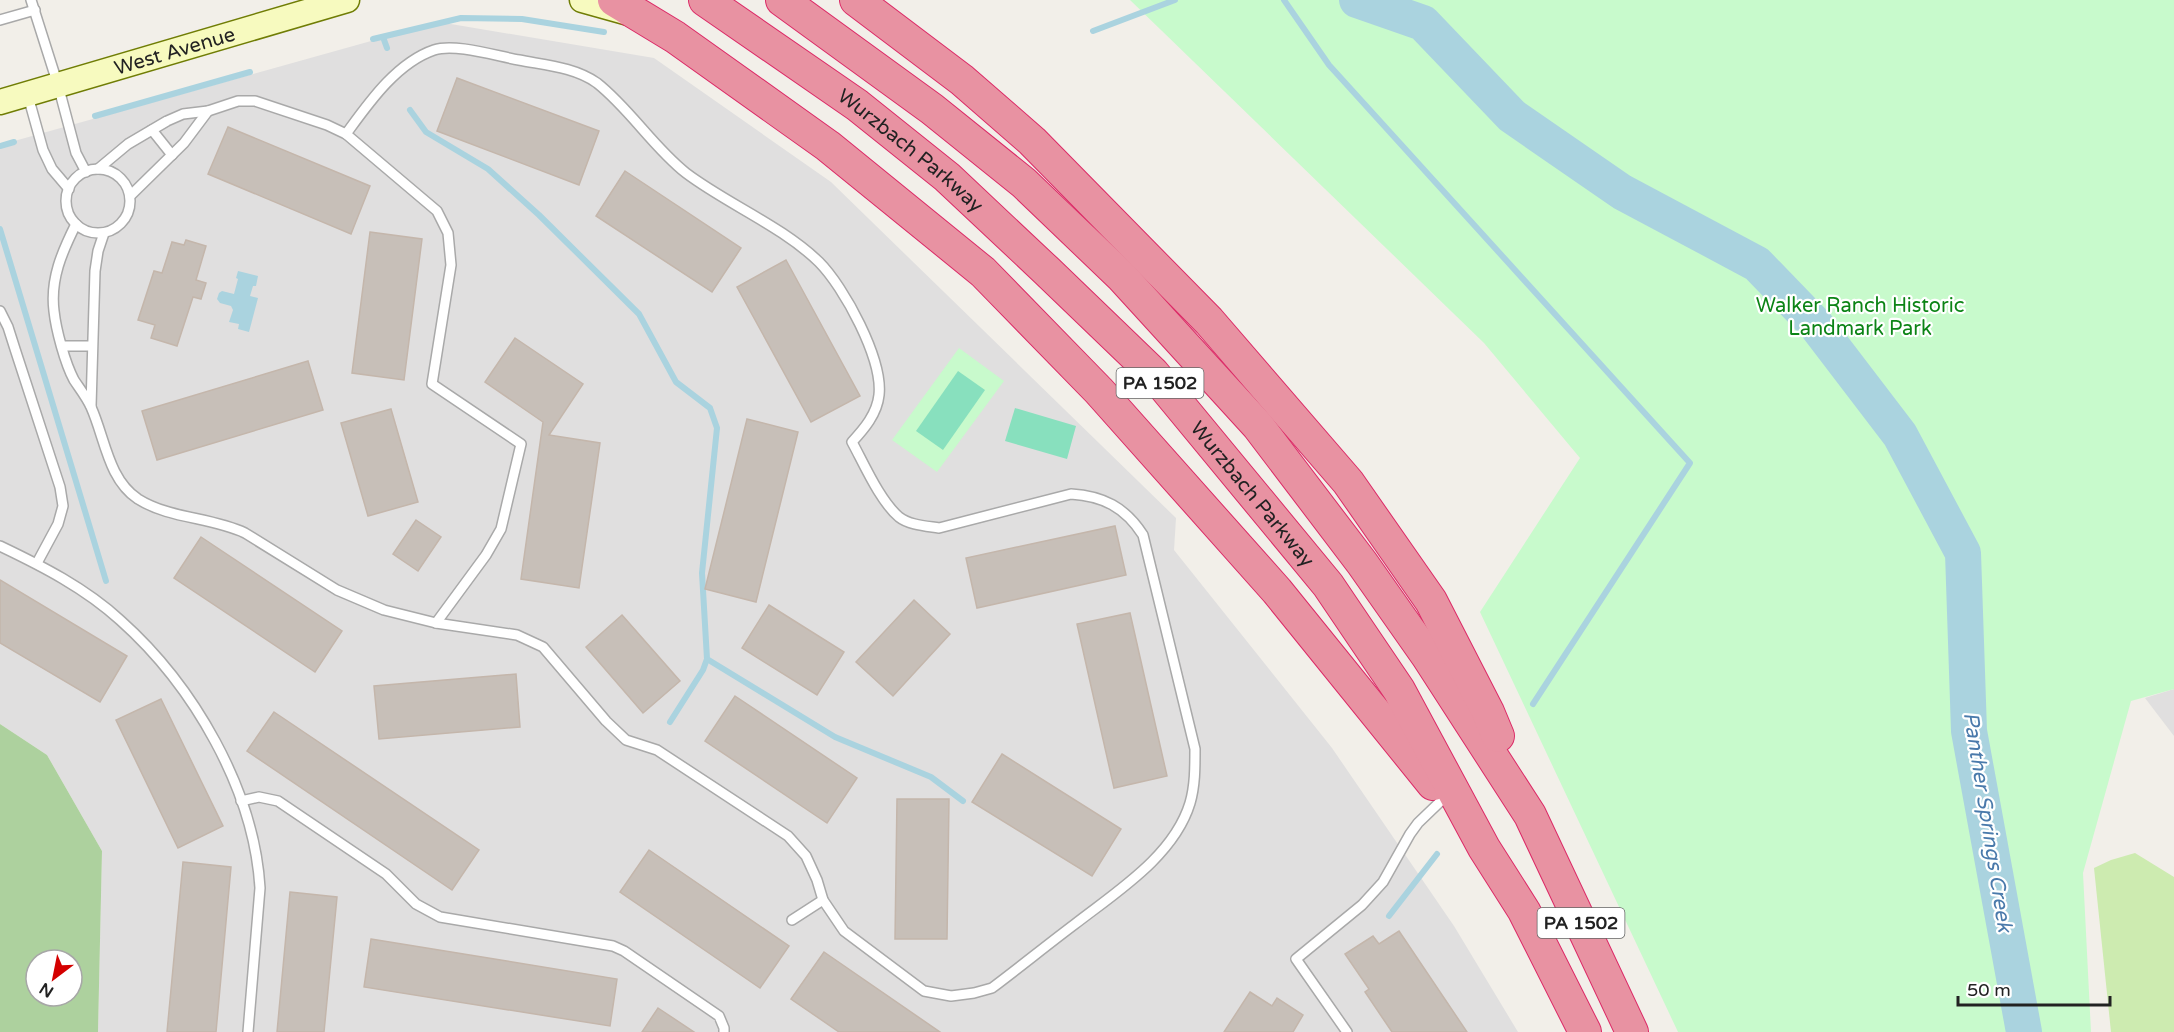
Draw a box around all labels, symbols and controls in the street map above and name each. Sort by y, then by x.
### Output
street label: West Avenue [112,23,238,81]
street label: Wurzbach Parkway [833,84,988,218]
park label: Walker Ranch Historic Landmark Park [1756,294,1964,341]
road number: PA 1502 [1116,368,1204,398]
street label: Wurzbach Parkway [1185,417,1319,572]
water label: Panther Springs Creek [1958,710,2017,935]
road number: PA 1502 [1538,908,1624,938]
north arrow [24,948,84,1008]
scale bar [1958,969,2110,1007]
text: N [36,978,57,1002]
text: 50 m [1967,979,2011,1001]

